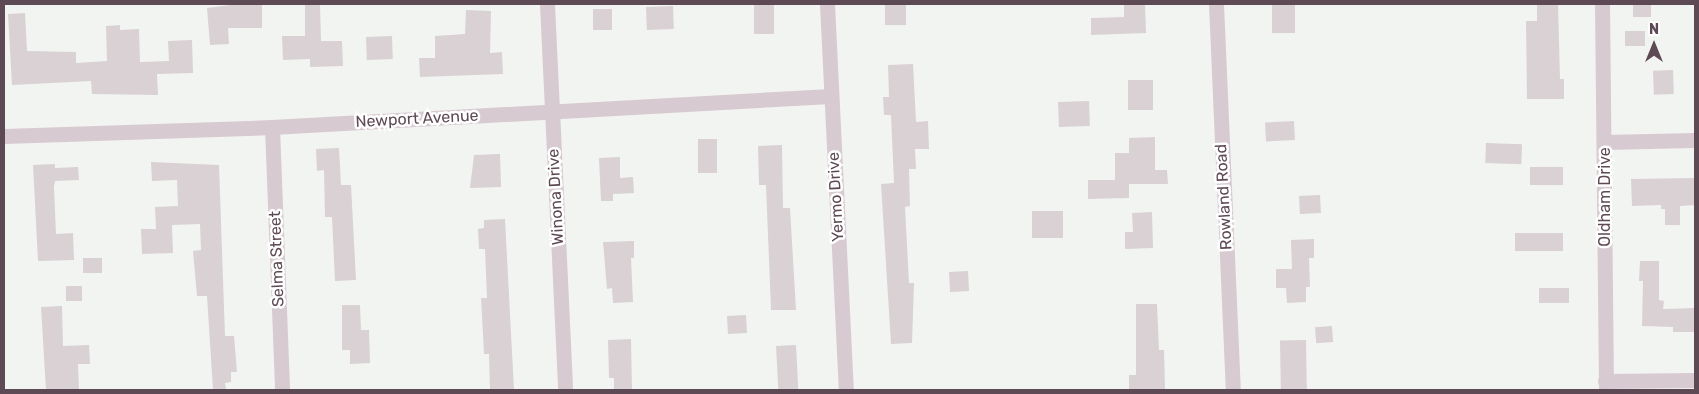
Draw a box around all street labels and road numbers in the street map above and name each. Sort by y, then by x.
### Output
street label: Newport Avenue [355,106,479,132]
street label: Rowland Road [1212,144,1236,250]
street label: Oldham Drive [1595,147,1615,247]
street label: Winona Drive [544,148,568,246]
street label: Yermo Drive [824,152,848,242]
street label: Selma Street [266,211,288,307]

